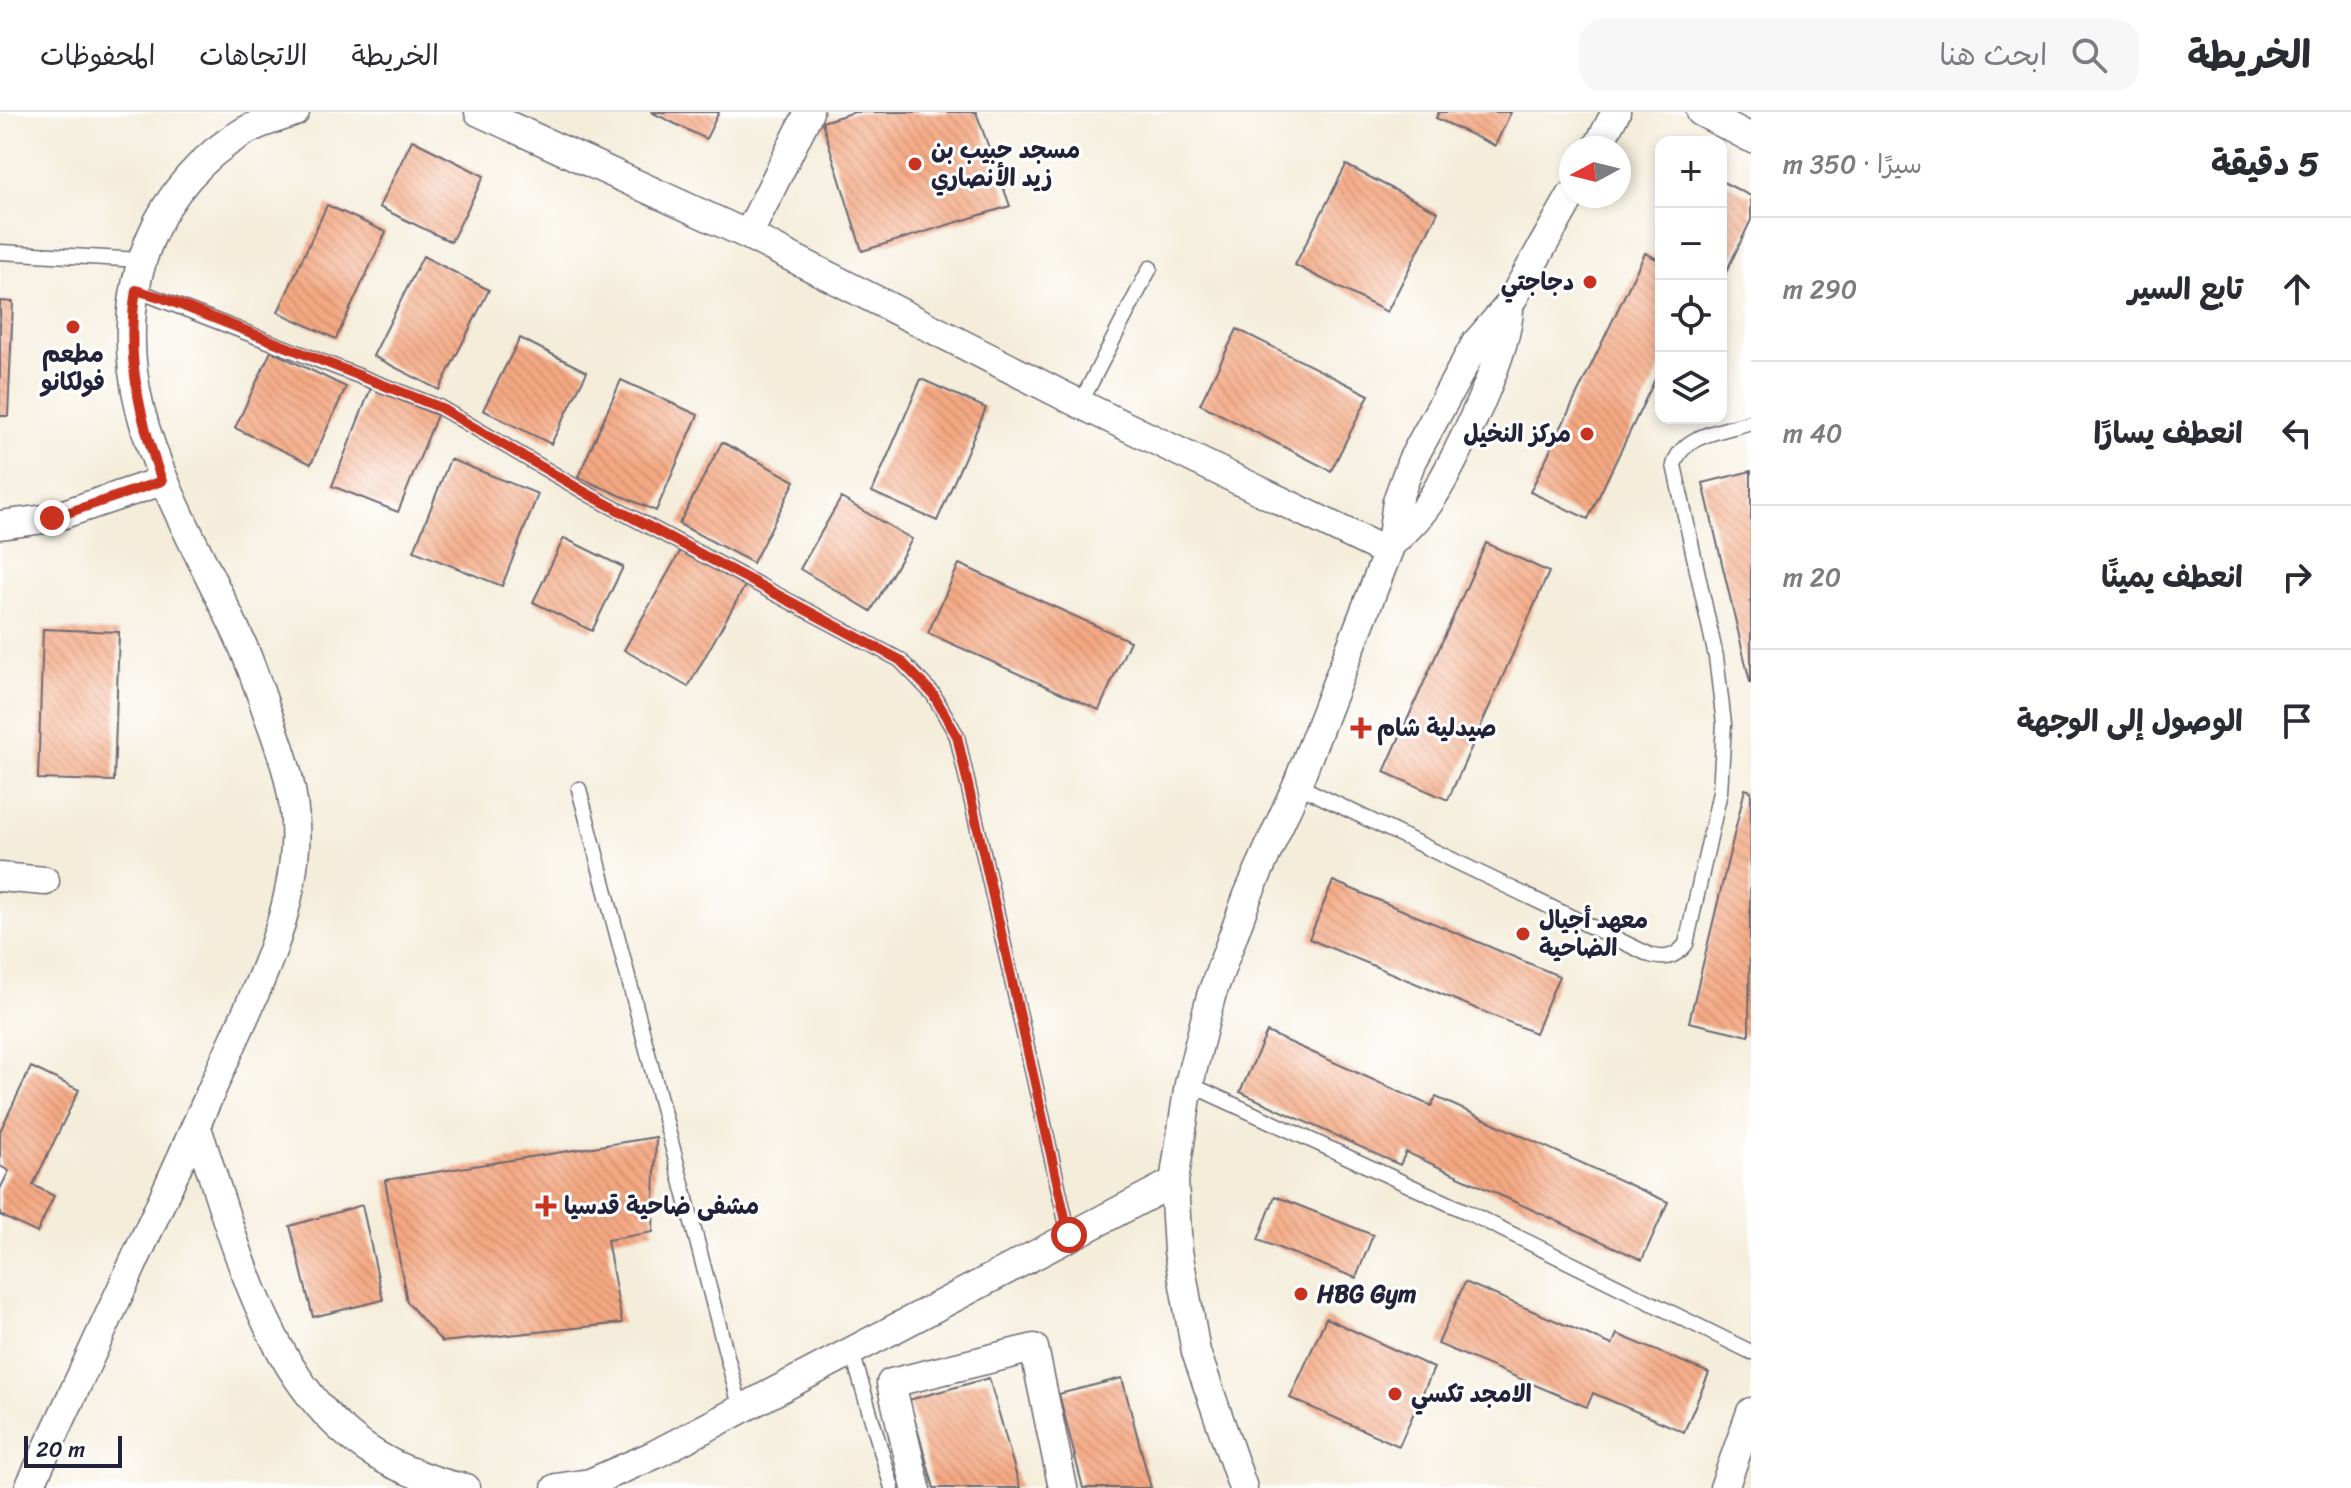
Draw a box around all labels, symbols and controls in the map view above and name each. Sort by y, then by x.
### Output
search box [1579,19,2139,91]
text: الخريطة [2187,22,2311,89]
text: ابحث هنا [1939,28,2047,82]
text: المحفوظات [40,31,155,80]
text: الاتجاهات [199,31,307,80]
text: الخريطة [351,31,439,80]
icon: search [2067,33,2111,77]
place label: مسجد حبيب بن زيد الأنصاري [931,129,1080,199]
text: 5 دقيقة [2211,134,2319,194]
north arrow [1559,136,1631,208]
map controls [1655,136,1727,424]
button: + [1655,136,1727,208]
text: سيرًا · 350 m [1783,141,1922,187]
marker: مسجد حبيب بن زيد الأنصاري [906,155,924,173]
button: − [1655,208,1727,280]
place label: دجاجتي [1501,261,1574,303]
text: تابع السير [2128,262,2243,316]
text: 290 m [1783,266,1857,312]
icon: ahead [2275,267,2319,311]
marker: دجاجتي [1581,273,1599,291]
button: locate [1655,280,1727,352]
marker: مطعم فولكانو [64,318,82,336]
place label: مطعم فولكانو [39,333,105,403]
button: layers [1655,352,1727,424]
text: انعطف يسارًا [2093,406,2243,460]
text: 40 m [1783,410,1842,456]
icon: left [2275,411,2319,455]
place label: مركز النخيل [1463,413,1571,455]
marker: مركز النخيل [1578,425,1596,443]
route end [34,500,70,536]
text: انعطف يمينًا [2101,550,2243,604]
text: 20 m [1783,554,1841,600]
icon: right [2275,555,2319,599]
text: الوصول إلى الوجهة [2016,694,2243,748]
icon: arrive [2275,699,2319,743]
place label: صيدلية شام [1377,707,1496,749]
marker: صيدلية شام [1352,719,1370,737]
place label: معهد أجيال الضاحية [1539,899,1648,969]
marker: معهد أجيال الضاحية [1514,925,1532,943]
place label: مشفى ضاحية قدسيا [564,1185,759,1227]
marker: مشفى ضاحية قدسيا [535,1195,557,1217]
route start [1051,1217,1087,1253]
place label: HBG Gym [1317,1273,1416,1315]
marker: HBG Gym [1292,1285,1310,1303]
place label: الامجد تكسي [1411,1373,1532,1415]
marker: الامجد تكسي [1386,1385,1404,1403]
text: 20 m [36,1430,85,1469]
scale bar [24,1432,122,1468]

